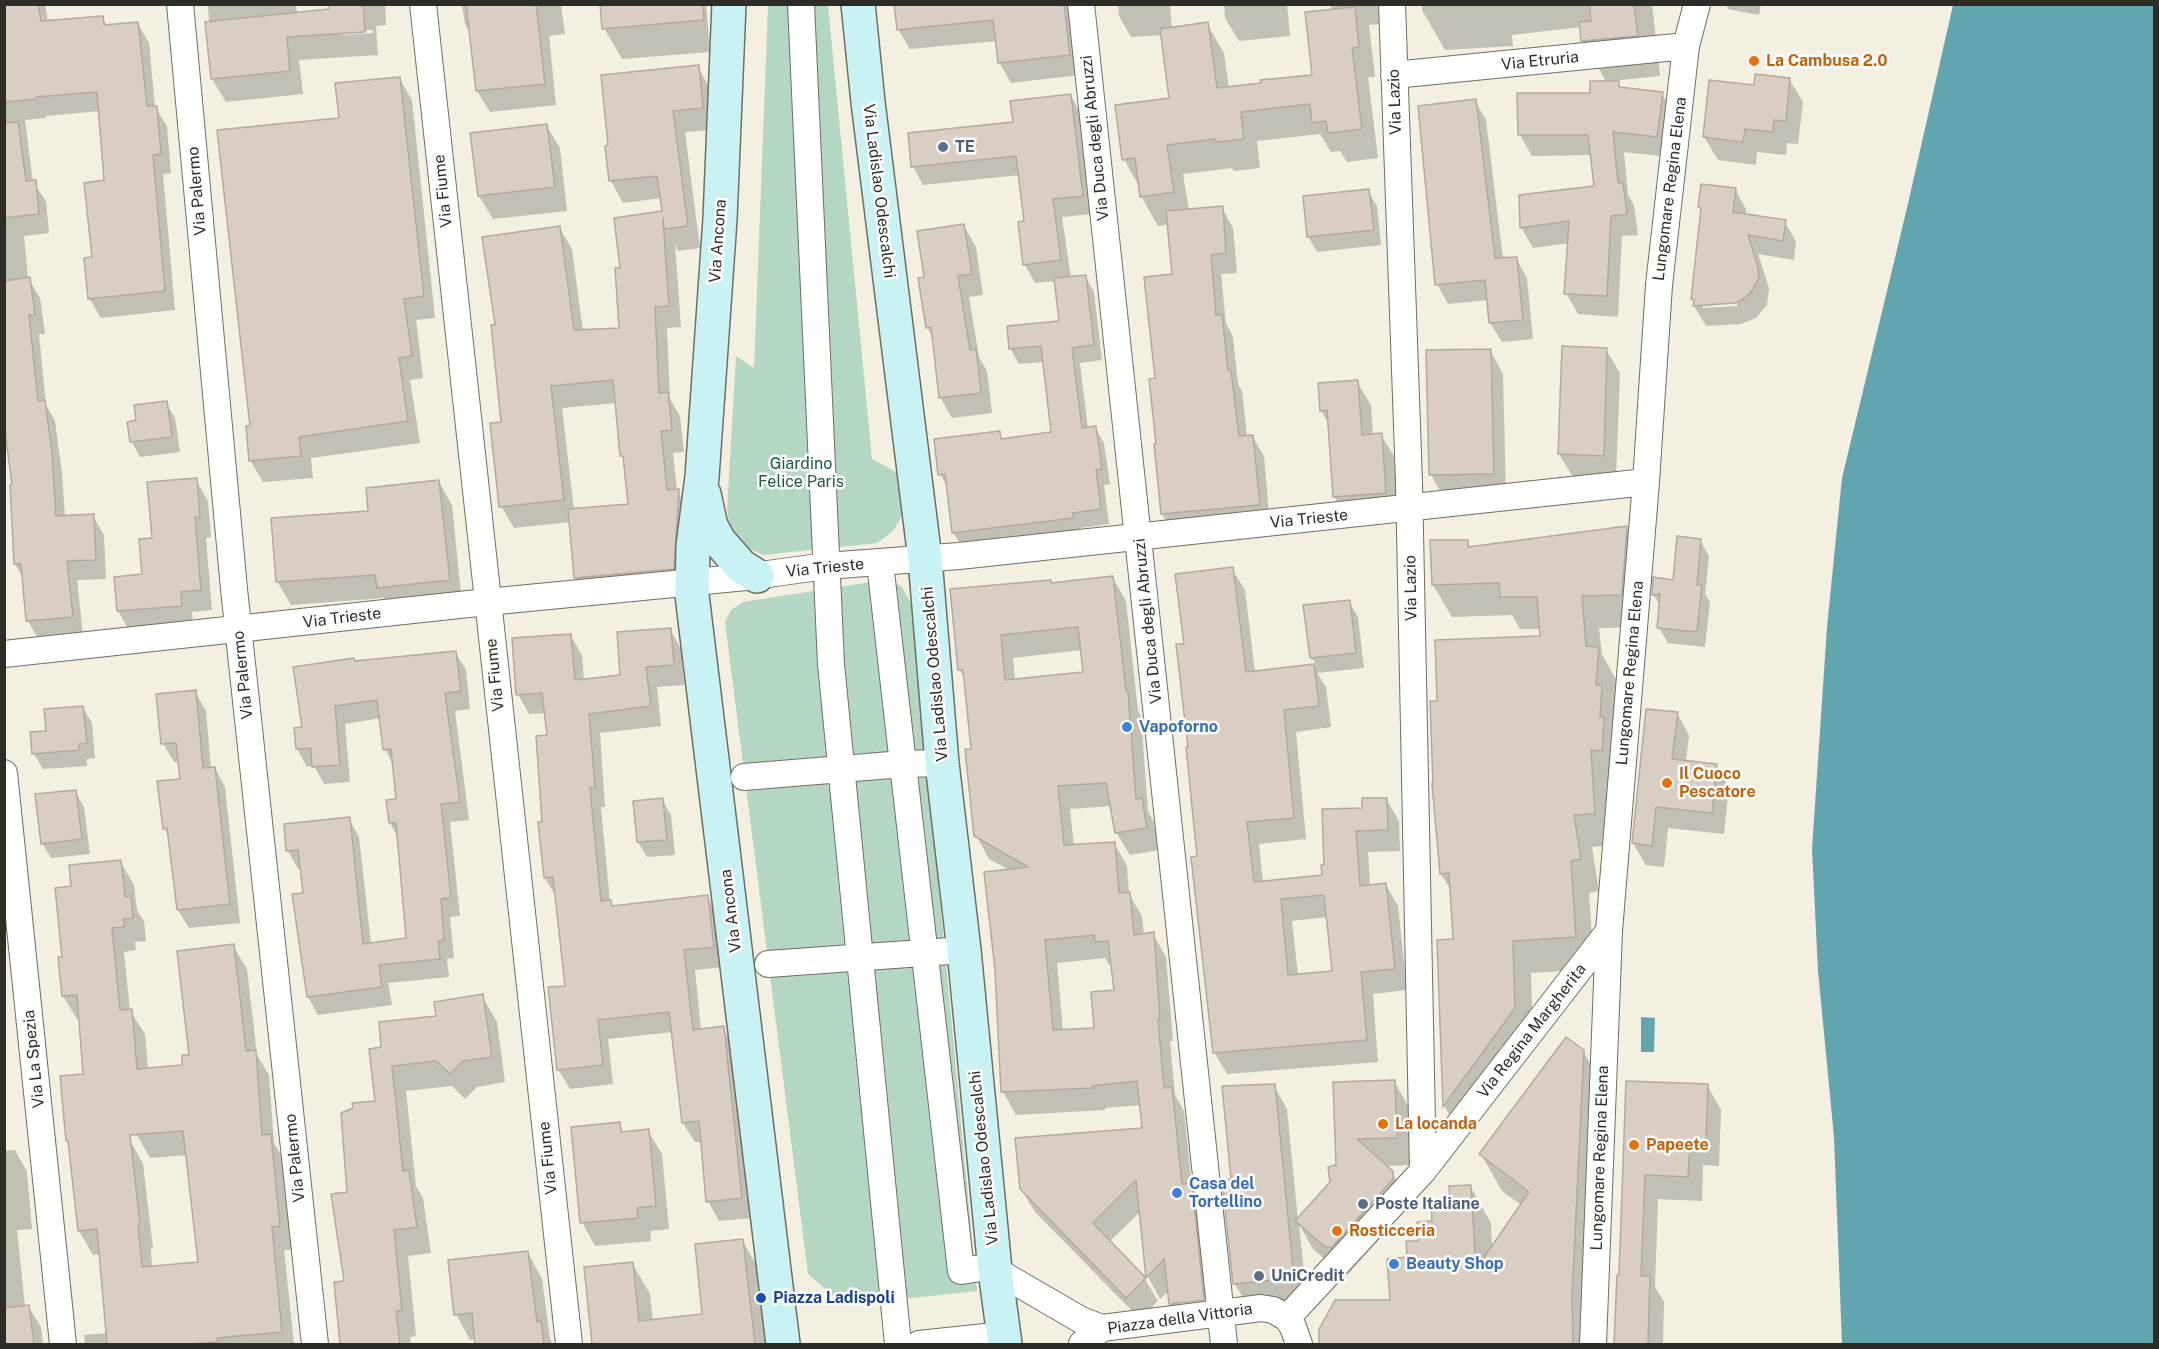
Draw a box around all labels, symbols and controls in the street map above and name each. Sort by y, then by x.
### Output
street label: Via Etruria [1500,47,1580,75]
place label: La Cambusa 2.0 [1766,51,1888,71]
street label: Via Duca degli Abruzzi [1077,54,1113,222]
marker: La Cambusa 2.0 [1747,54,1761,68]
street label: Via Lazio [1384,69,1406,135]
street label: Lungomare Regina Elena [1649,96,1691,282]
street label: Via Ladislao Odescalchi [859,103,899,279]
place label: TE [955,137,975,157]
marker: TE [936,140,950,154]
street label: Via Palermo [184,146,210,236]
street label: Via Fiume [430,154,456,228]
street label: Via Ancona [706,199,730,283]
park label: Giardino Felice Paris [758,454,844,492]
street label: Via Trieste [1269,505,1349,533]
street label: Via Duca degli Abruzzi [1130,537,1166,705]
street label: Via Trieste [785,554,865,582]
street label: Via Lazio [1401,555,1421,621]
street label: Lungomare Regina Elena [1612,580,1648,766]
street label: Via Ladislao Odescalchi [918,586,952,762]
street label: Via Trieste [302,604,382,632]
street label: Via Palermo [229,630,257,720]
street label: Via Fiume [482,638,508,712]
place label: Vapoforno [1139,717,1218,737]
marker: Vapoforno [1120,720,1134,734]
place label: Il Cuoco Pescatore [1679,764,1756,802]
marker: Il Cuoco Pescatore [1660,776,1674,790]
street label: Via Ancona [716,868,746,954]
street label: Via Regina Margherita [1474,960,1590,1102]
street label: Via La Spezia [19,1009,49,1109]
street label: Lungomare Regina Elena [1587,1065,1613,1251]
street label: Via Ladislao Odescalchi [965,1070,1003,1246]
street label: Via Palermo [281,1113,309,1203]
place label: La locanda [1395,1114,1477,1134]
marker: La locanda [1376,1117,1390,1131]
street label: Via Fiume [535,1121,561,1195]
place label: Papeete [1646,1135,1709,1155]
marker: Papeete [1627,1138,1641,1152]
place label: Casa del Tortellino [1189,1174,1262,1212]
marker: Casa del Tortellino [1170,1186,1184,1200]
place label: Poste Italiane [1375,1194,1480,1214]
marker: Poste Italiane [1356,1197,1370,1211]
place label: Rosticceria [1349,1221,1435,1241]
marker: Rosticceria [1330,1224,1344,1238]
place label: Beauty Shop [1406,1254,1504,1274]
marker: Beauty Shop [1387,1257,1401,1271]
place label: UniCredit [1271,1266,1344,1286]
marker: UniCredit [1252,1269,1266,1283]
place label: Piazza Ladispoli [773,1288,895,1308]
marker: Piazza Ladispoli [754,1291,768,1305]
street label: Piazza della Vittoria [1106,1299,1254,1339]

